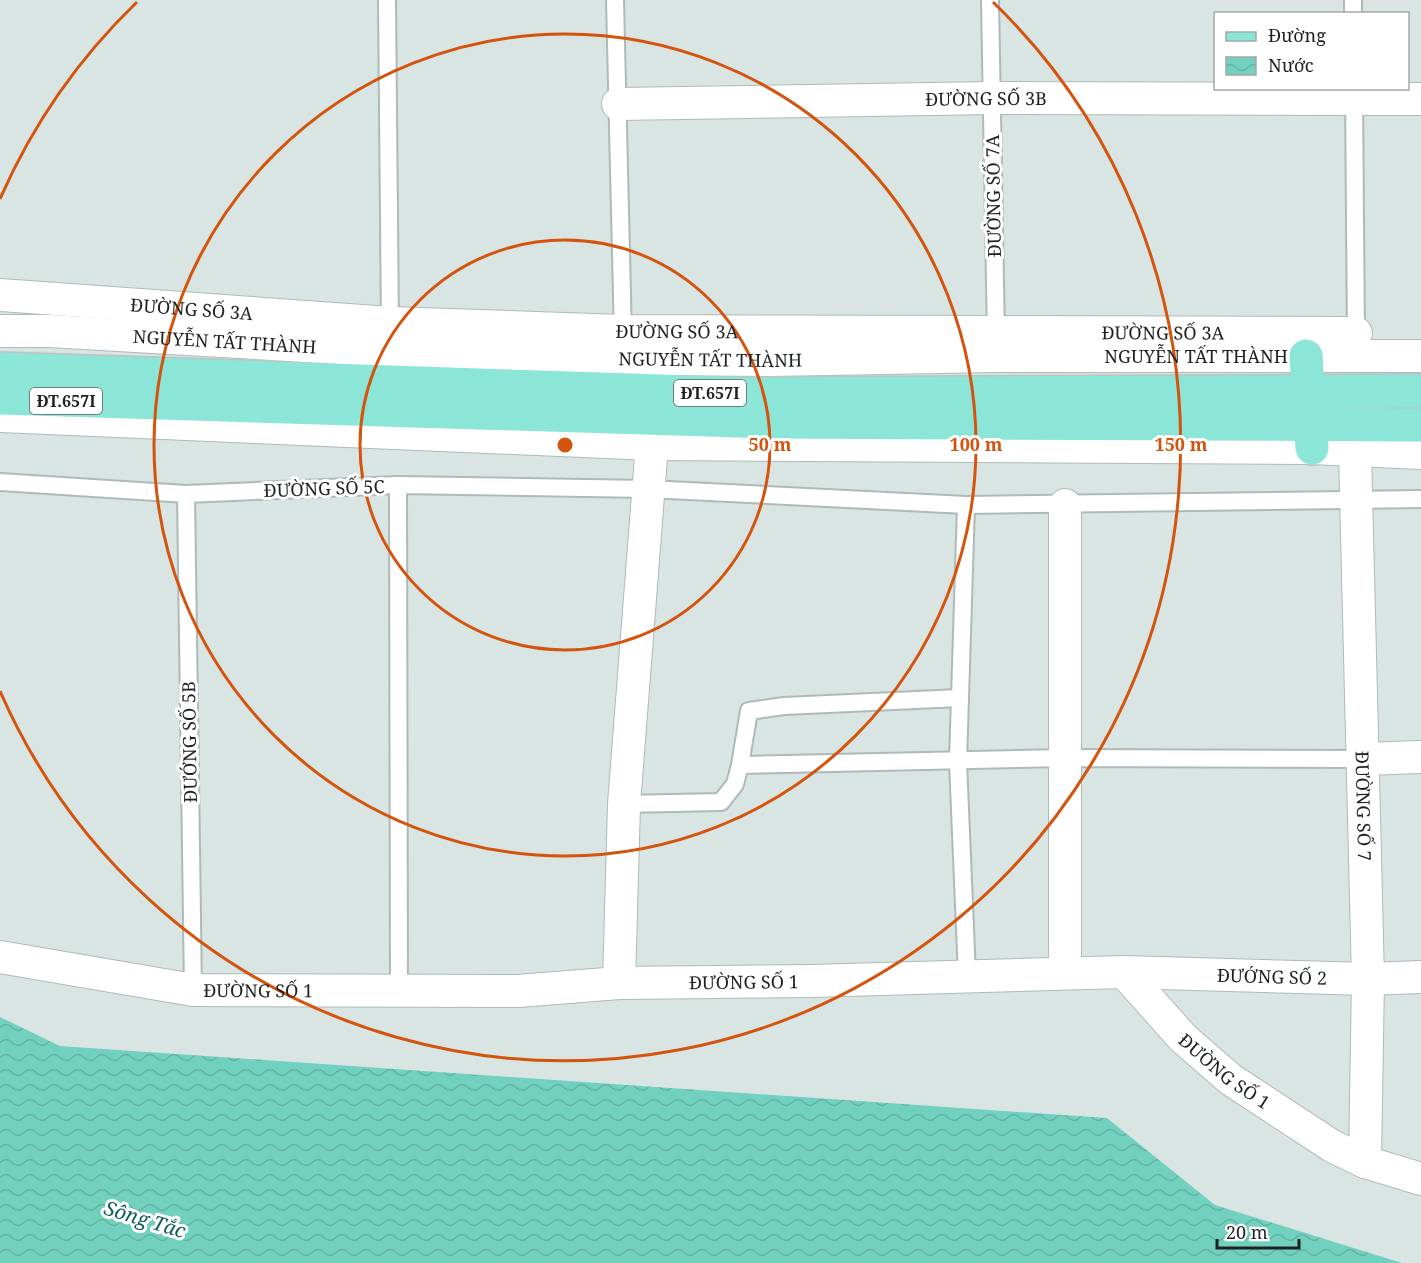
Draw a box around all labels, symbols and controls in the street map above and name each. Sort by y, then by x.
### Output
legend [1214,12,1409,90]
text: Đường [1268,23,1326,47]
text: Nước [1268,53,1314,77]
street label: ĐƯỜNG SỐ 3B [925,86,1047,111]
street label: ĐƯỜNG SỐ 7A [980,134,1006,257]
street label: ĐƯỜNG SỐ 3A [129,292,254,325]
street label: ĐƯỜNG SỐ 3A [615,319,739,343]
street label: ĐƯỜNG SỐ 3A [1101,320,1225,345]
street label: NGUYỄN TẤT THÀNH [132,324,317,359]
street label: NGUYỄN TẤT THÀNH [1104,343,1288,368]
street label: NGUYỄN TẤT THÀNH [618,346,802,372]
road number: ĐT.657I [674,380,746,406]
road number: ĐT.657I [30,388,102,414]
text: 50 m [749,432,792,456]
text: 100 m [950,432,1003,456]
text: 150 m [1155,432,1208,456]
centre of rings [555,435,575,455]
street label: ĐƯỜNG SỐ 5C [263,474,385,502]
street label: ĐƯỚNG SỐ 5B [176,681,202,803]
street label: ĐƯỜNG SỐ 7 [1350,751,1377,861]
street label: ĐƯỚNG SỐ 2 [1217,963,1327,990]
street label: ĐƯỜNG SỐ 1 [689,969,799,994]
street label: ĐƯỜNG SỐ 1 [203,978,313,1002]
street label: ĐƯỜNG SỐ 1 [1174,1028,1275,1114]
water label: Sông Tắc [101,1194,189,1244]
scale bar [1217,1212,1300,1250]
text: 20 m [1226,1220,1268,1244]

